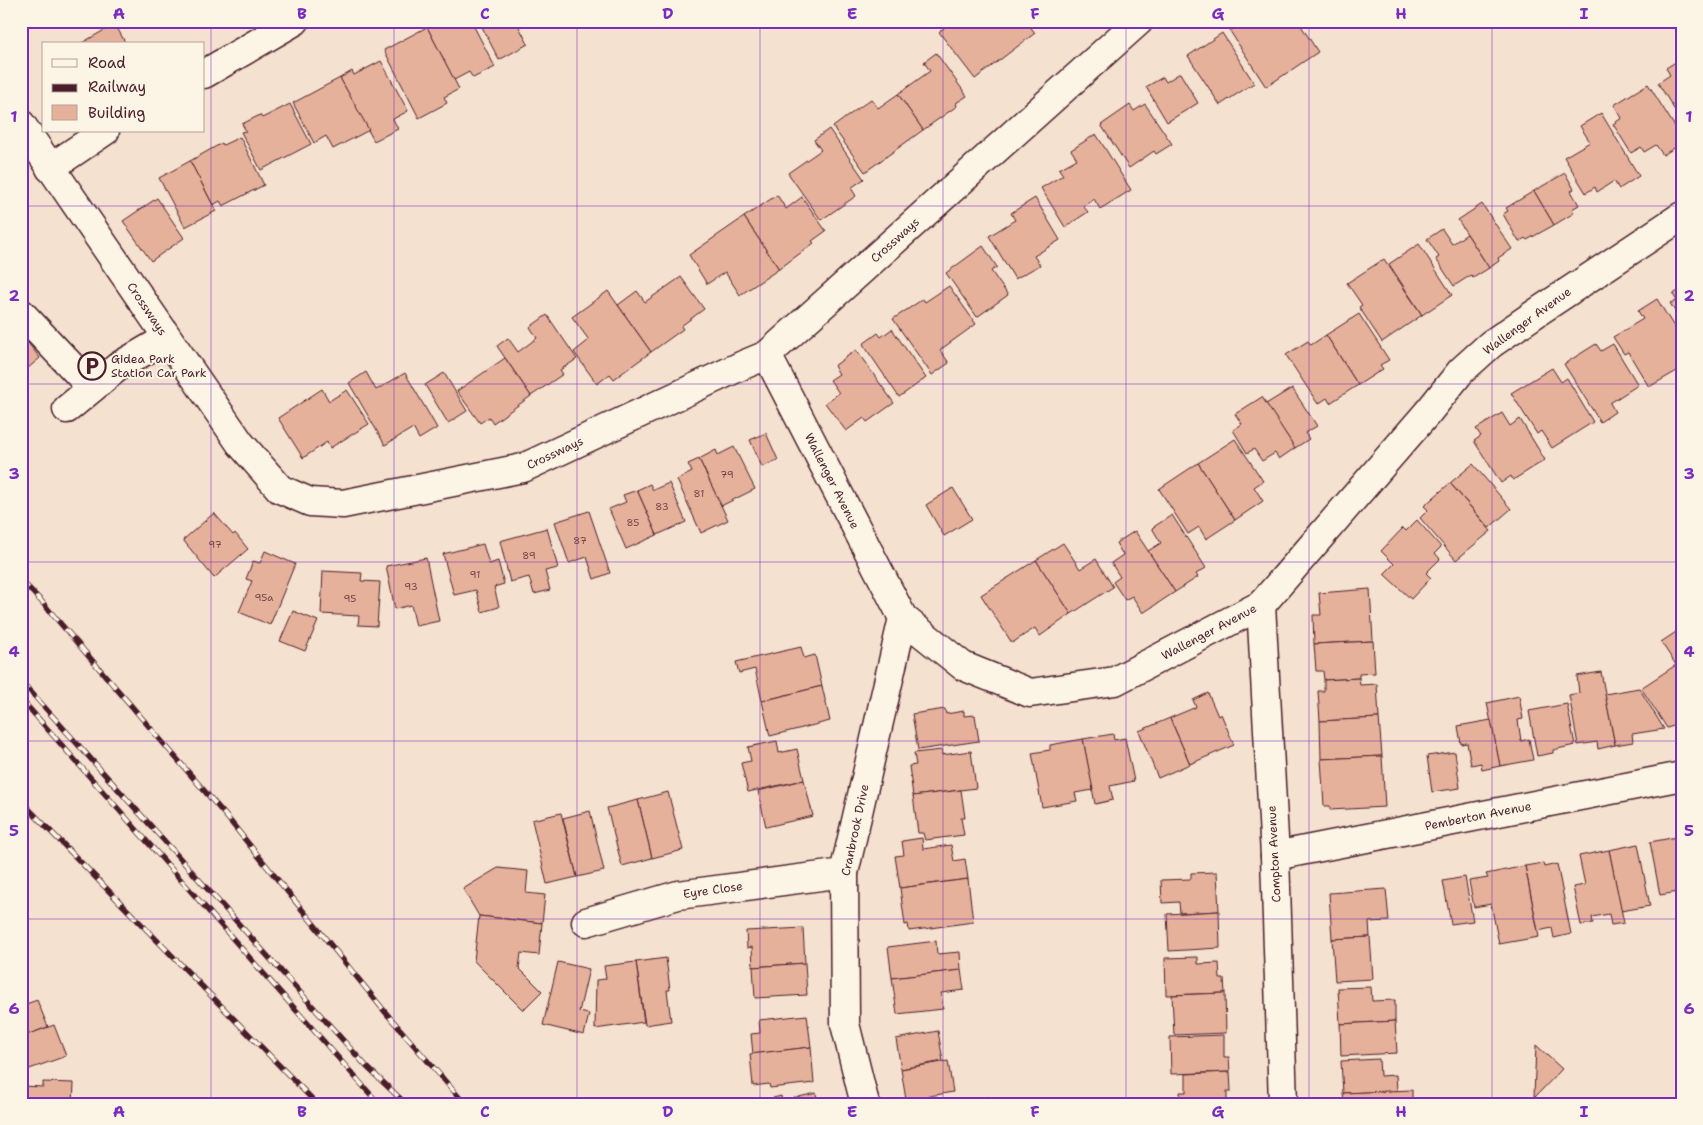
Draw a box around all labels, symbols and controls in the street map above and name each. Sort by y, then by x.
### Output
text: A [113,3,125,24]
text: B [297,3,307,24]
text: C [480,3,490,24]
text: D [662,3,674,24]
text: E [847,3,857,24]
text: F [1030,3,1040,24]
text: G [1212,3,1225,24]
text: H [1395,3,1407,24]
text: I [1580,3,1589,24]
legend [42,42,205,132]
text: Road [88,53,126,73]
text: Railway [88,77,146,97]
text: Building [88,103,145,123]
text: 1 [10,106,18,127]
text: 1 [1685,106,1693,127]
street label: Crossways [867,214,923,266]
street label: Crossways [123,279,171,339]
street label: Wallenger Avenue [1480,283,1574,358]
text: 2 [8,285,20,306]
text: 2 [1683,285,1695,306]
parking icon: Gidea Park Station Car Park [77,351,107,381]
place label: Gidea Park Station Car Park [111,351,207,381]
street label: Wallenger Avenue [801,430,863,532]
street label: Crossways [524,433,586,473]
text: 3 [8,463,20,484]
text: 3 [1683,463,1695,484]
house number: 79 [720,468,734,481]
house number: 81 [694,487,704,500]
house number: 83 [655,500,669,513]
house number: 85 [627,516,639,529]
house number: 87 [573,534,587,547]
house number: 97 [208,538,222,551]
house number: 89 [522,549,536,562]
house number: 91 [470,568,480,581]
house number: 93 [404,580,418,593]
house number: 95a [254,591,274,604]
house number: 95 [344,592,356,605]
street label: Wallenger Avenue [1159,600,1259,664]
text: 4 [8,641,20,662]
text: 4 [1683,641,1695,662]
street label: Cranbrook Drive [837,782,873,877]
street label: Pemberton Avenue [1423,798,1533,834]
street label: Compton Avenue [1263,805,1285,903]
text: 5 [9,820,19,841]
text: 5 [1684,820,1694,841]
street label: Eyre Close [682,878,744,902]
text: 6 [8,998,20,1019]
text: 6 [1683,998,1695,1019]
text: A [113,1101,125,1122]
text: B [297,1101,307,1122]
text: C [480,1101,490,1122]
text: D [662,1101,674,1122]
text: E [847,1101,857,1122]
text: F [1030,1101,1040,1122]
text: G [1212,1101,1225,1122]
text: H [1395,1101,1407,1122]
text: I [1580,1101,1589,1122]

